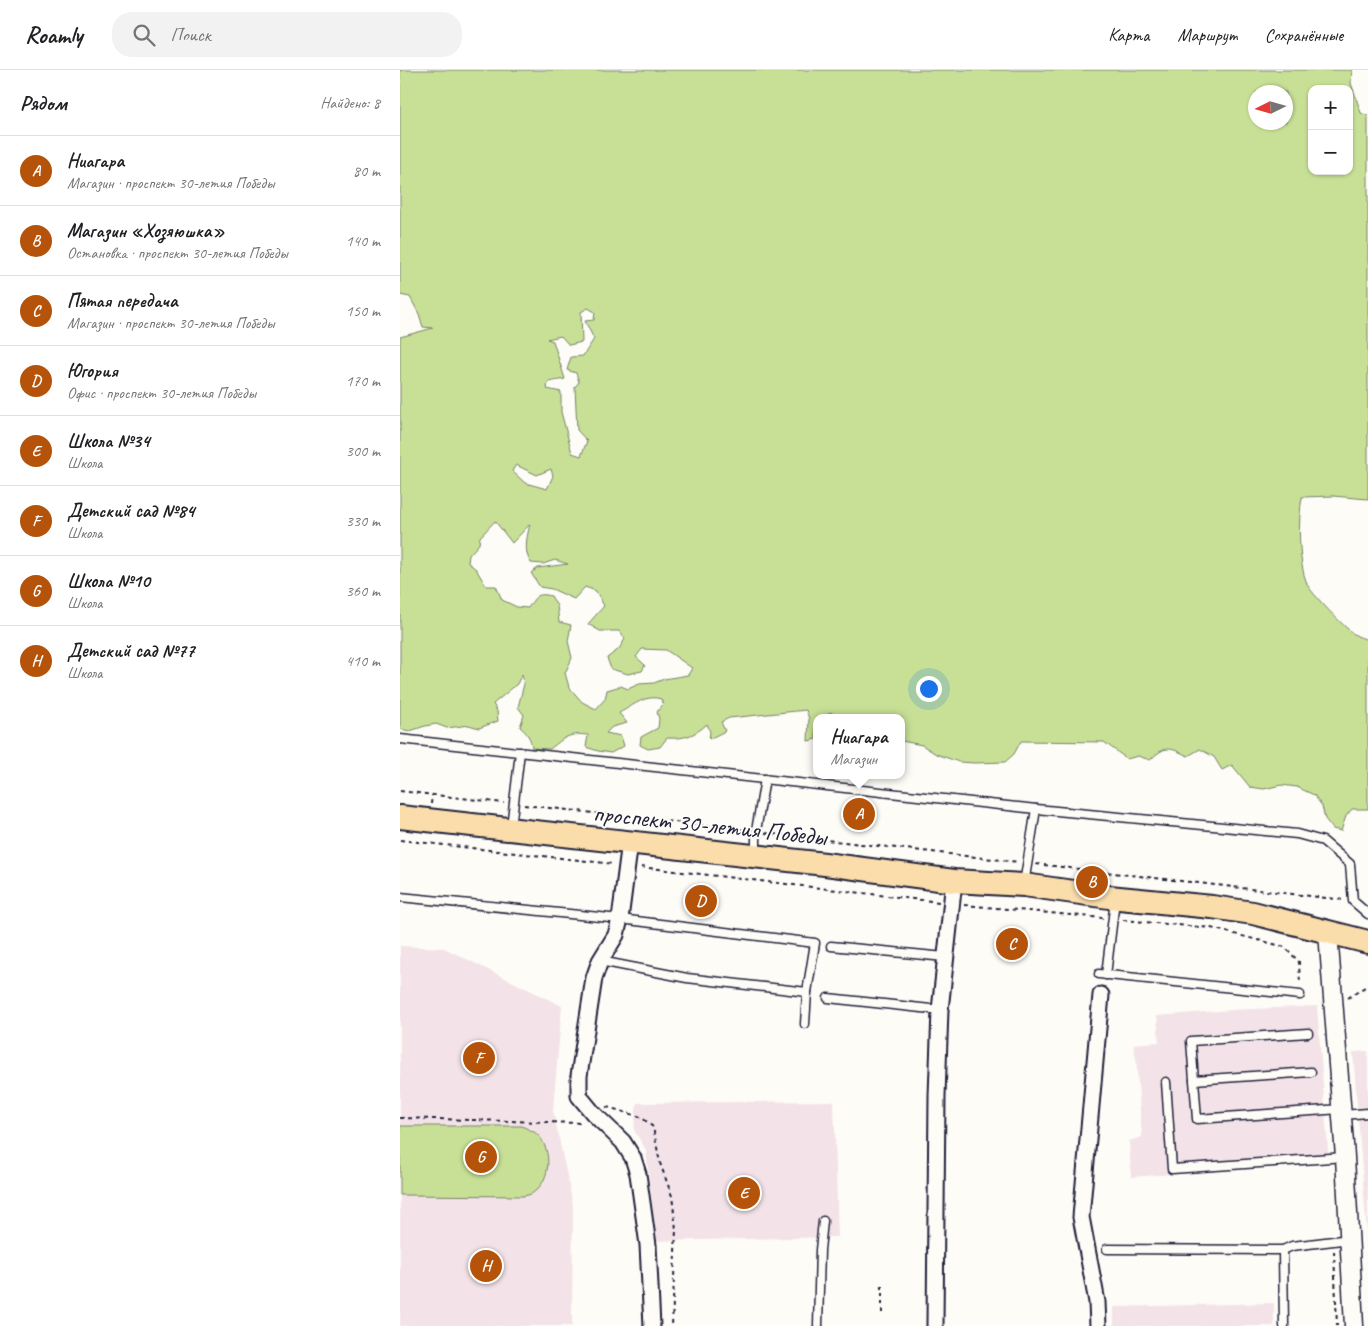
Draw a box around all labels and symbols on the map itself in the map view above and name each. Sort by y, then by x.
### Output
north arrow [1248,85,1293,130]
your location [916,676,942,702]
pin: A [843,795,875,833]
street label: проспект 30-летия Победы [592,797,830,853]
pin: B [1076,863,1108,901]
pin: D [685,882,717,920]
pin: C [996,925,1028,963]
pin: F [463,1039,495,1077]
pin: G [465,1138,497,1176]
pin: E [728,1174,760,1212]
pin: H [470,1247,502,1285]

